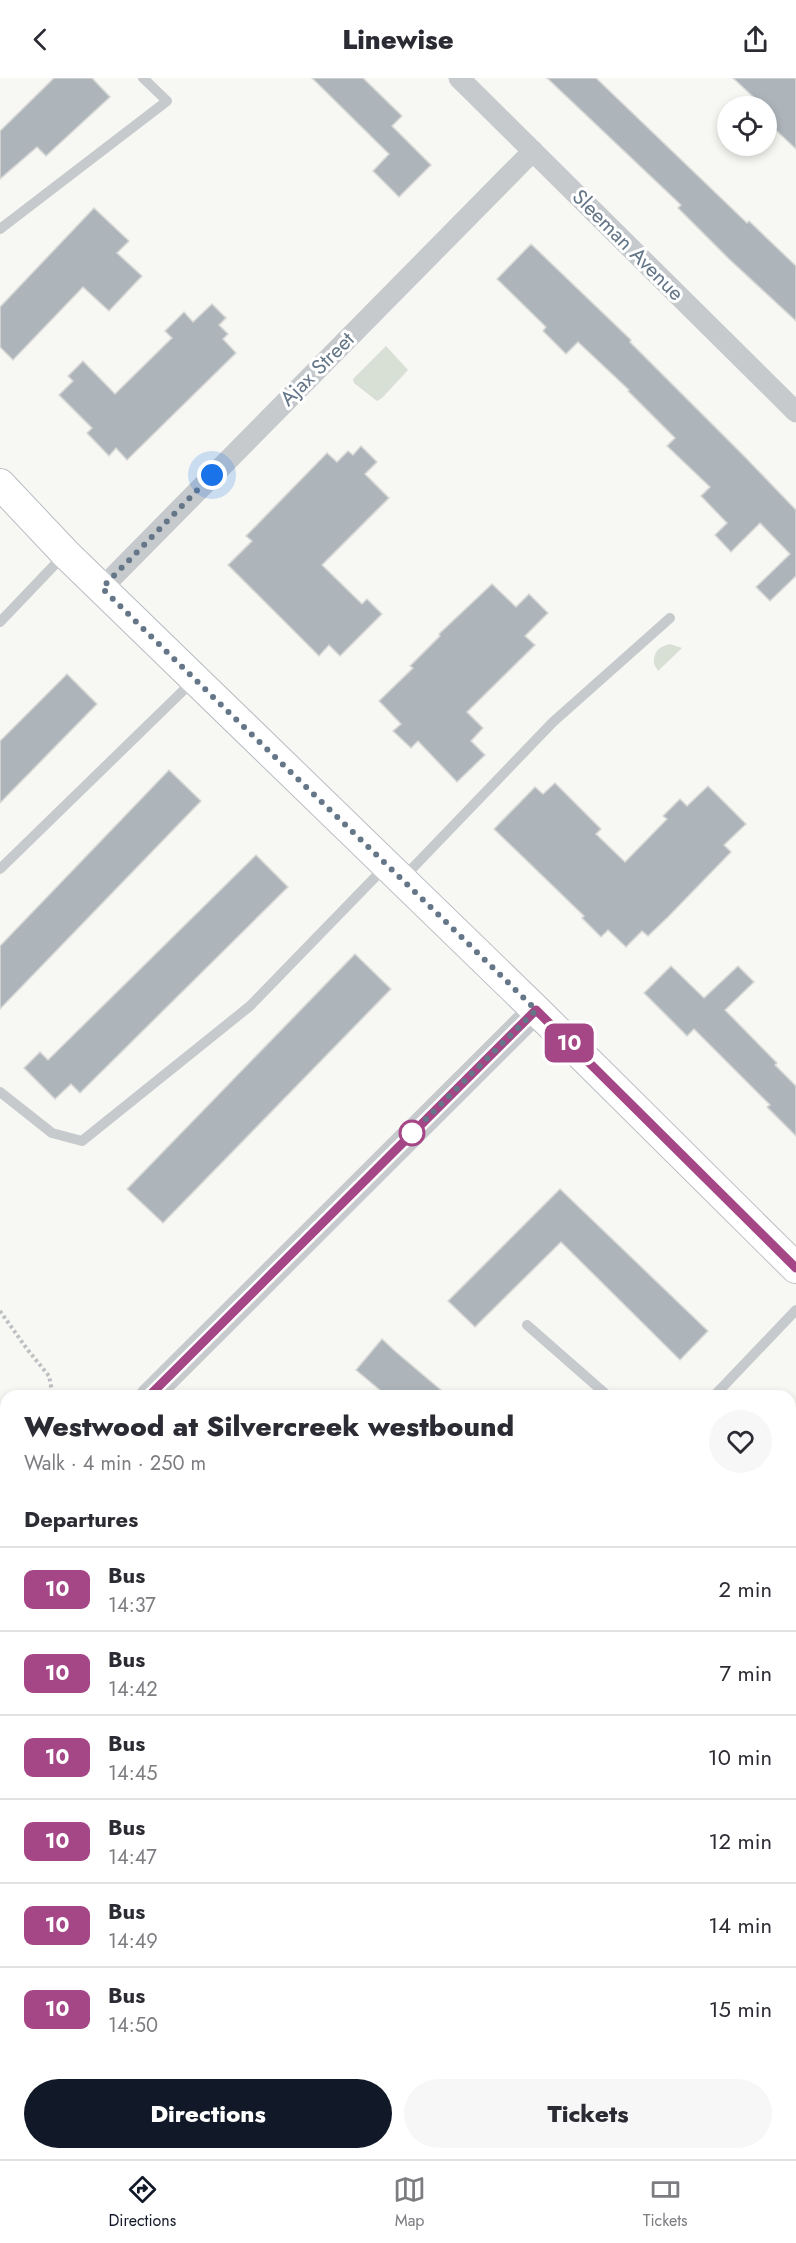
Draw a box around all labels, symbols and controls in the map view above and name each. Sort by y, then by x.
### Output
text: Linewise [342,20,454,59]
icon: back [24,23,57,56]
icon: share [739,23,772,56]
map controls [717,96,777,156]
button: locate [717,96,777,156]
street label: Sleeman Avenue [565,182,691,308]
street label: Ajax Street [273,325,361,413]
your location [197,460,227,490]
line badge: 10 [542,1024,596,1062]
text: 10 [557,1028,581,1058]
unlabelled marker [399,1120,425,1146]
text: Westwood at Silvercreek westbound [24,1406,514,1447]
button: heart [709,1410,772,1473]
text: Walk · 4 min · 250 m [24,1449,206,1478]
text: Departures [24,1503,138,1535]
text: Bus [108,1559,145,1591]
text: 2 min [718,1573,772,1605]
text: 10 [45,1574,69,1604]
text: 14:37 [108,1591,156,1620]
text: Bus [108,1643,145,1675]
text: 7 min [719,1657,772,1689]
text: 10 [45,1658,69,1688]
text: 14:42 [108,1675,158,1704]
text: Bus [108,1727,145,1759]
text: 10 min [708,1741,772,1773]
text: 10 [45,1742,69,1772]
text: 14:45 [108,1759,158,1788]
text: Bus [108,1811,145,1843]
text: 12 min [709,1825,772,1857]
text: 10 [45,1826,69,1856]
text: 14:47 [108,1843,157,1872]
text: Bus [108,1895,145,1927]
text: 14 min [708,1909,772,1941]
text: 10 [45,1910,69,1940]
text: 14:49 [108,1927,158,1956]
text: Bus [108,1979,145,2011]
text: 15 min [709,1993,772,2025]
text: 10 [45,1994,69,2024]
text: 14:50 [108,2011,158,2040]
button: Directions [24,2079,392,2148]
button: Tickets [404,2079,772,2148]
tab: Directions [108,2173,176,2232]
tab: Map [393,2173,426,2232]
tab: Tickets [643,2173,688,2232]

